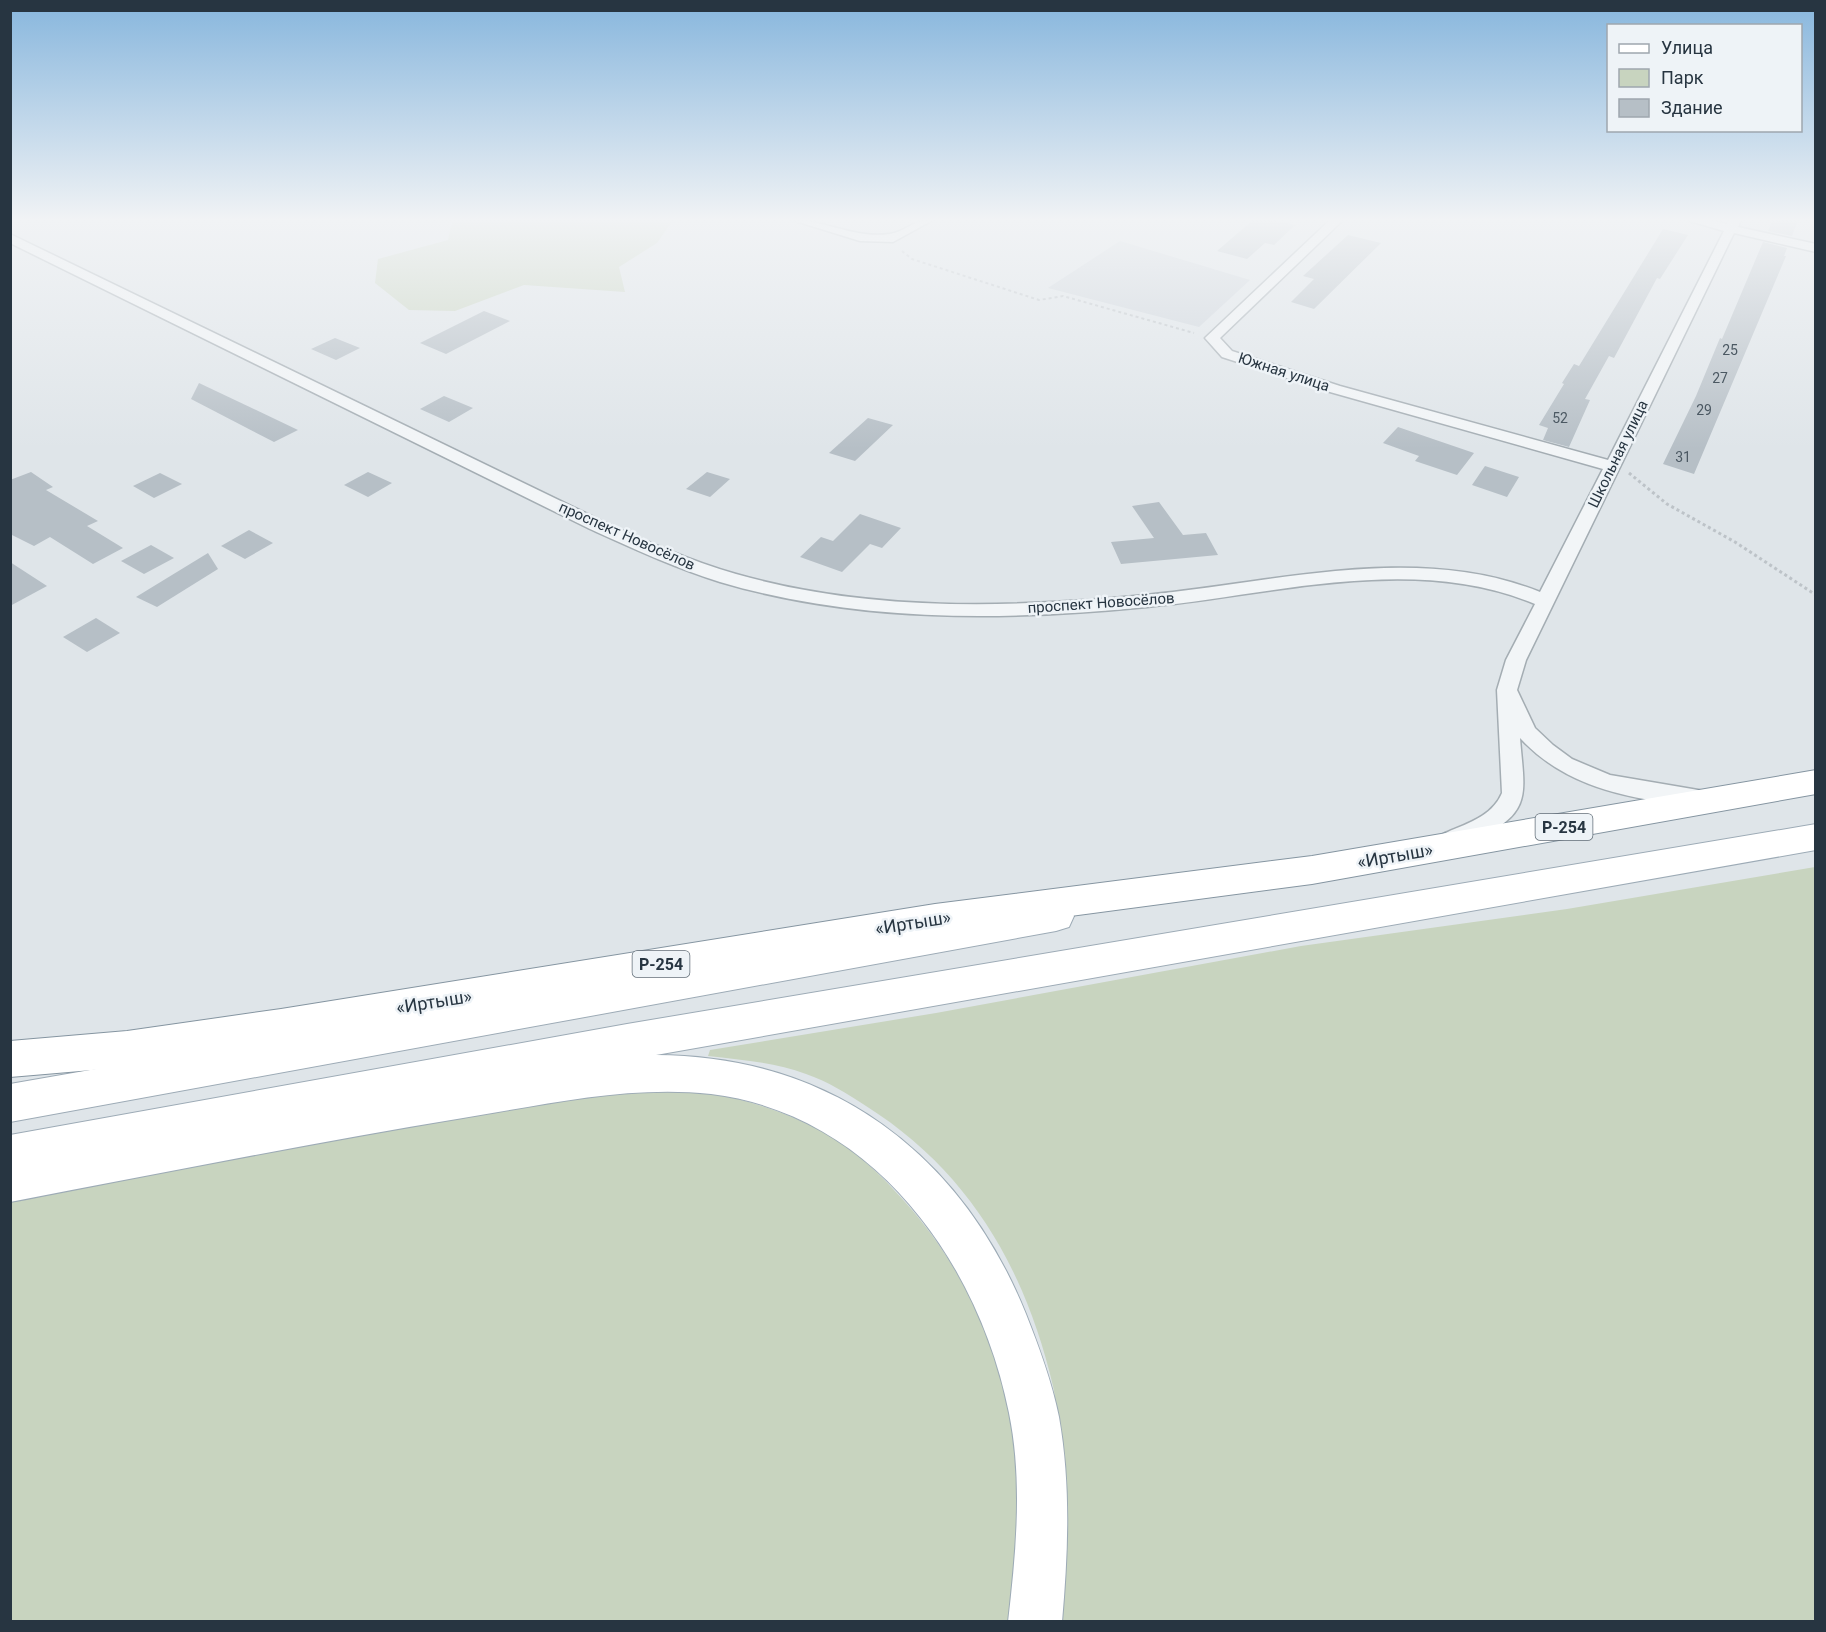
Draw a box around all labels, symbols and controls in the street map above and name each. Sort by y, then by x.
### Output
legend [1607,24,1802,132]
text: Улица [1661,37,1713,58]
text: Парк [1661,67,1704,88]
text: Здание [1661,97,1723,118]
house number: 25 [1722,342,1738,358]
street label: Южная улица [1236,349,1332,395]
house number: 27 [1712,370,1728,386]
street label: Школьная улица [1584,397,1652,511]
house number: 29 [1696,402,1712,418]
house number: 52 [1552,410,1568,426]
house number: 31 [1675,449,1691,465]
street label: проспект Новосёлов [556,498,698,574]
street label: проспект Новосёлов [1027,589,1175,617]
road number: Р-254 [1536,814,1592,840]
street label: «Иртыш» [1356,839,1434,872]
street label: «Иртыш» [874,906,952,939]
road number: Р-254 [632,951,690,977]
street label: «Иртыш» [395,985,473,1018]

